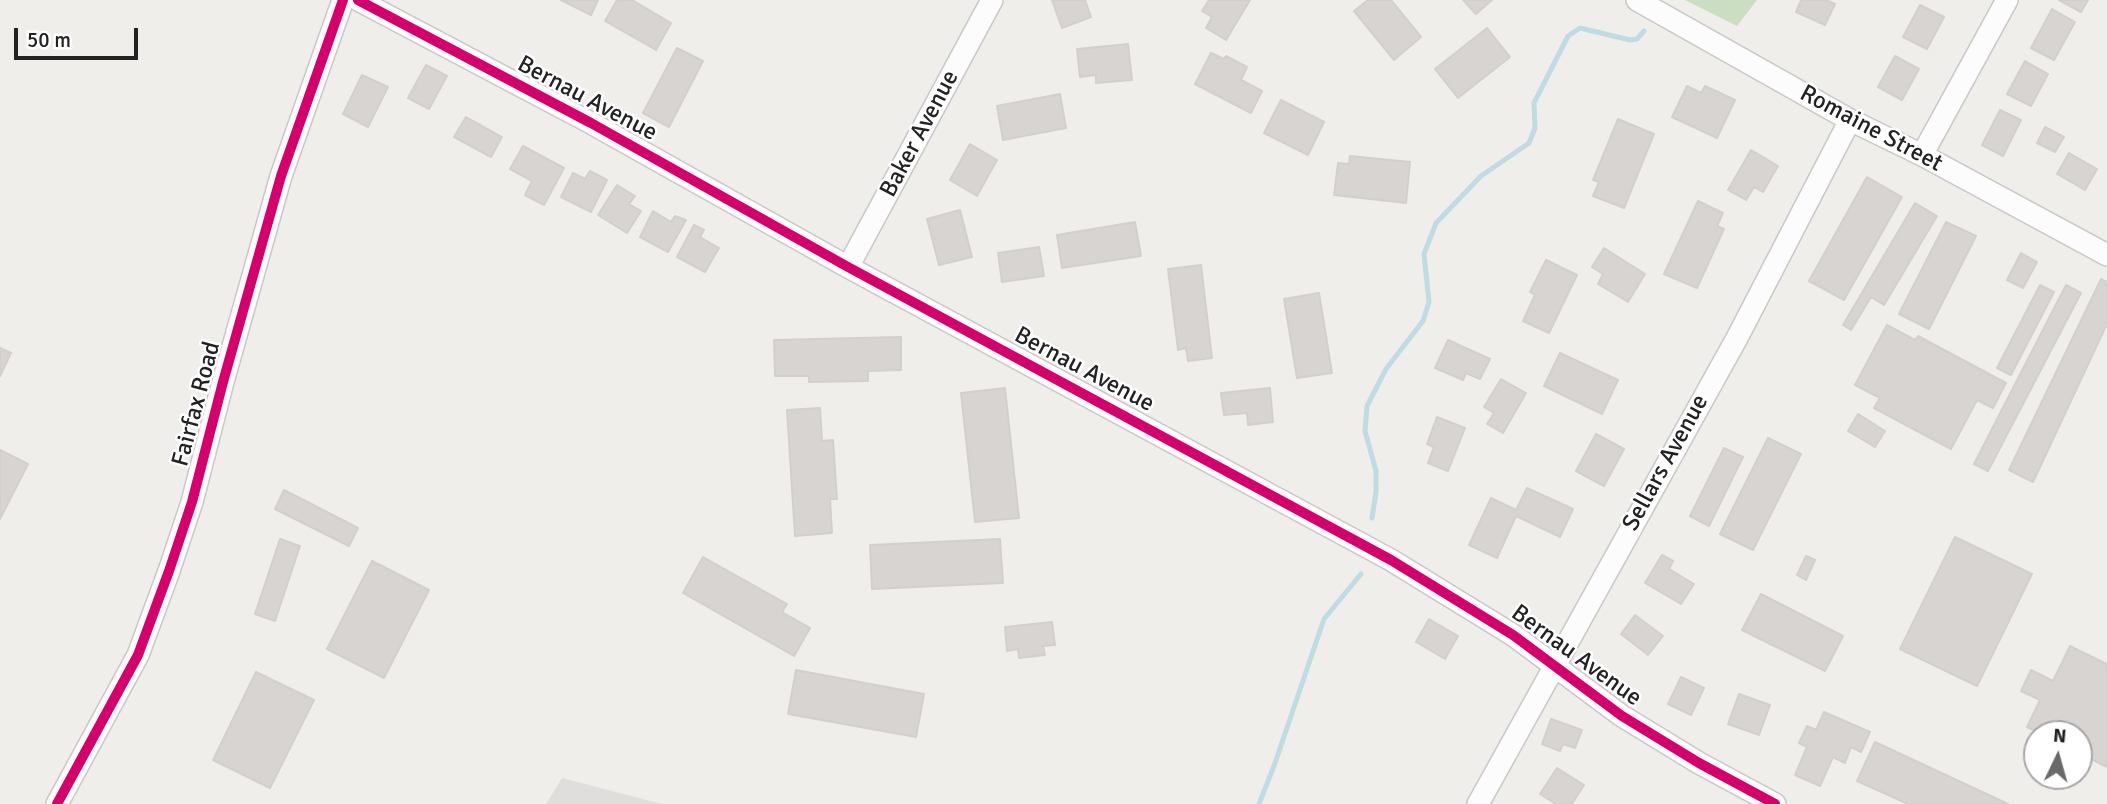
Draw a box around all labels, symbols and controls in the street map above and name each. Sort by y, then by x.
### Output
scale bar [18,14,142,58]
text: 50 m [27,27,71,53]
street label: Bernau Avenue [512,50,662,148]
street label: Baker Avenue [875,66,965,202]
street label: Romaine Street [1795,79,1947,179]
street label: Bernau Avenue [1009,321,1159,419]
street label: Fairfax Road [167,339,227,469]
street label: Sellars Avenue [1617,390,1715,536]
street label: Bernau Avenue [1505,599,1647,713]
north arrow [2023,720,2093,790]
text: N [2052,724,2067,749]

